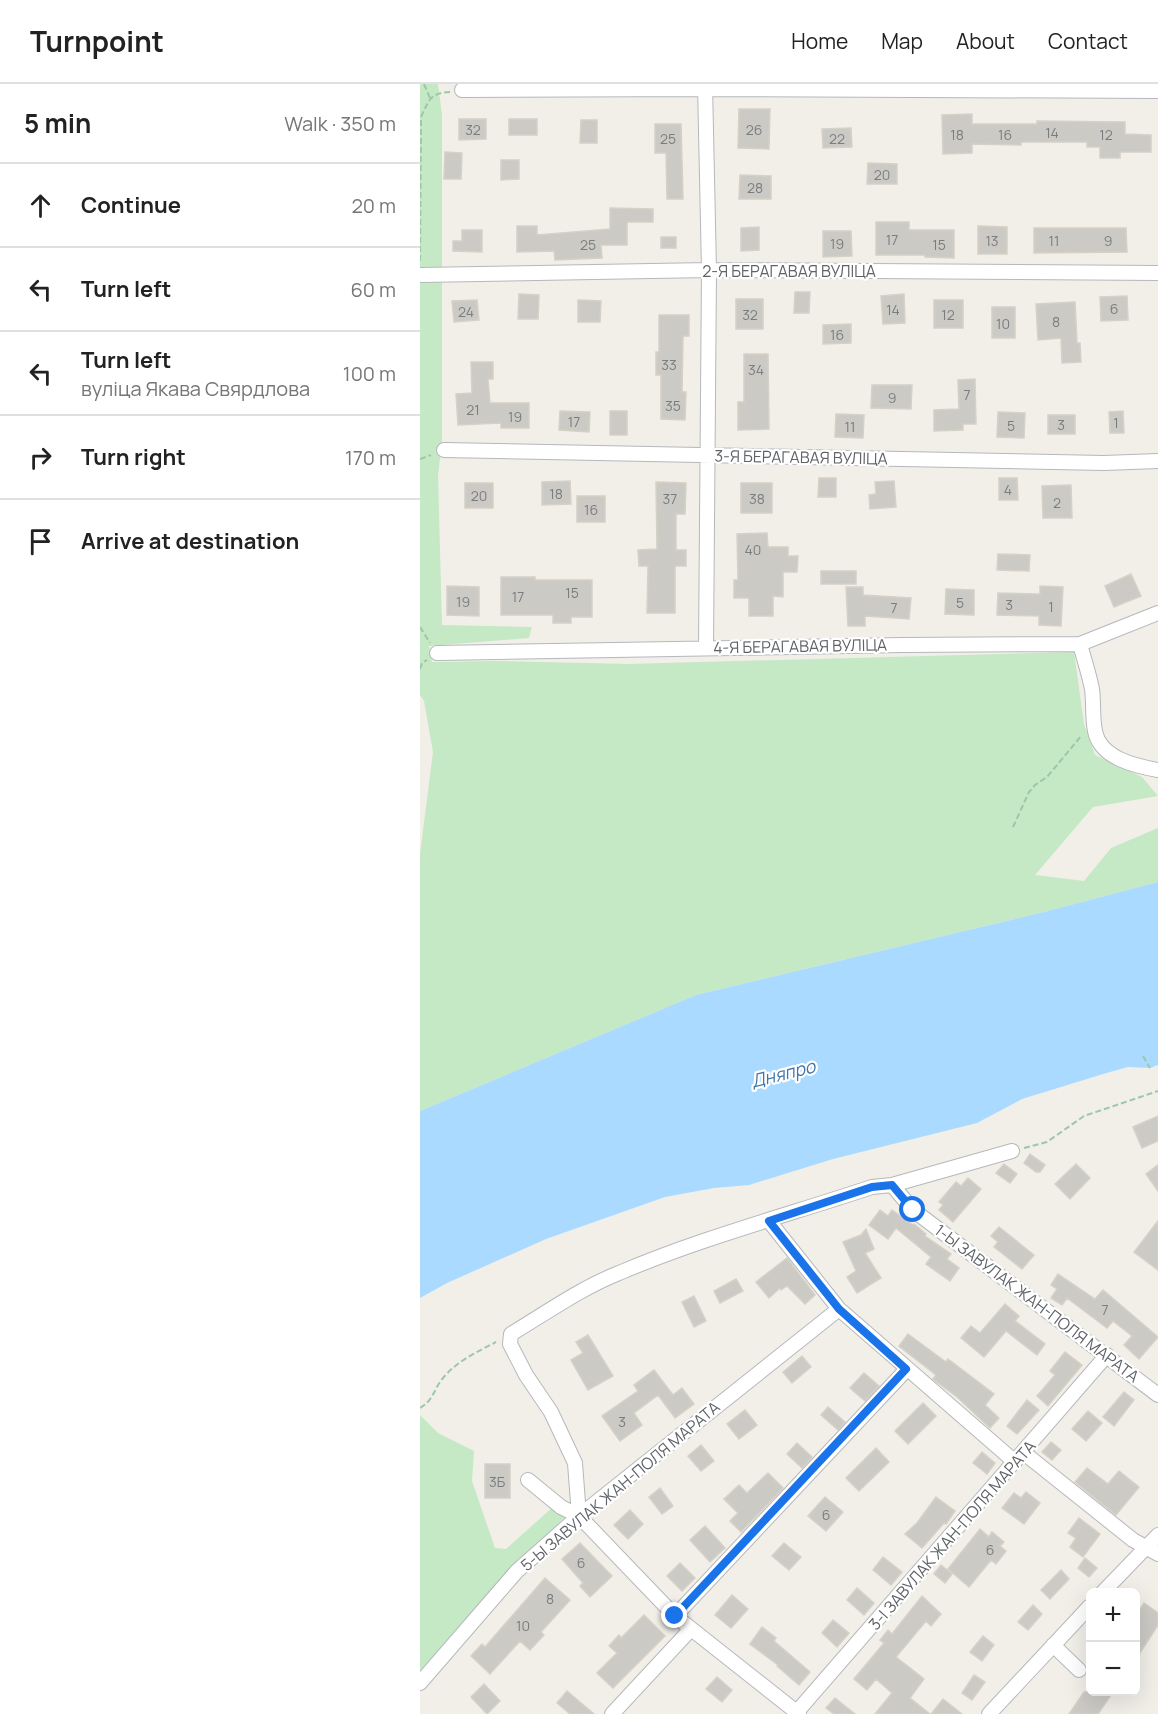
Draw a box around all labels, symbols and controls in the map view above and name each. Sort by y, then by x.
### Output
text: Turnpoint [30,22,164,60]
text: Home [791,27,848,55]
text: Map [881,27,923,55]
text: About [956,27,1015,55]
text: Contact [1048,27,1128,55]
text: 5 min [24,105,91,141]
text: Walk · 350 m [284,110,396,137]
house number: 32 [465,120,481,139]
house number: 26 [746,120,762,139]
house number: 14 [1045,123,1059,142]
house number: 18 [950,125,964,144]
house number: 16 [998,125,1012,144]
house number: 12 [1099,125,1113,144]
house number: 25 [660,129,676,148]
house number: 22 [829,129,845,148]
house number: 20 [874,165,890,184]
house number: 28 [747,178,763,197]
icon: ahead [24,189,57,222]
text: Continue [81,190,181,220]
text: 20 m [351,192,396,219]
house number: 17 [886,230,898,249]
house number: 13 [985,231,999,250]
house number: 11 [1049,231,1059,250]
house number: 9 [1104,231,1112,250]
house number: 19 [830,234,844,253]
house number: 25 [580,235,596,254]
house number: 15 [932,235,946,254]
street label: 2-Я БЕРАГАВАЯ ВУЛІЦА [702,260,876,282]
icon: left [24,273,57,306]
text: Turn left [81,274,171,304]
text: 60 m [350,276,396,303]
house number: 6 [1110,299,1118,318]
house number: 14 [886,300,900,319]
house number: 24 [458,302,474,321]
house number: 32 [742,305,758,324]
house number: 12 [941,305,955,324]
house number: 8 [1052,312,1060,331]
house number: 10 [996,314,1010,333]
house number: 16 [830,325,844,344]
text: Turn left [81,345,171,375]
house number: 33 [661,355,677,374]
icon: left [24,357,57,390]
text: 100 m [343,360,396,387]
house number: 34 [748,360,764,379]
text: вуліца Якава Свярдлова [81,375,310,402]
house number: 7 [963,385,971,404]
house number: 9 [888,388,896,407]
house number: 35 [665,396,681,415]
house number: 21 [466,400,480,419]
house number: 19 [508,407,522,426]
house number: 17 [568,412,580,431]
house number: 1 [1113,413,1119,432]
house number: 3 [1057,415,1065,434]
house number: 5 [1007,416,1015,435]
house number: 11 [845,417,855,436]
icon: right [24,441,57,474]
text: Turn right [81,442,186,472]
text: 170 m [345,444,396,471]
street label: 3-Я БЕРАГАВАЯ ВУЛІЦА [714,444,888,470]
house number: 4 [1004,480,1012,499]
house number: 18 [549,484,563,503]
house number: 20 [471,486,487,505]
house number: 37 [663,489,677,508]
house number: 38 [749,489,765,508]
house number: 2 [1053,493,1061,512]
house number: 16 [584,500,598,519]
icon: arrive [24,525,57,558]
text: Arrive at destination [81,526,299,556]
house number: 40 [745,540,761,559]
house number: 15 [565,583,579,602]
house number: 17 [512,587,524,606]
house number: 19 [456,592,470,611]
house number: 5 [956,593,964,612]
house number: 3 [1005,595,1013,614]
house number: 1 [1048,597,1054,616]
house number: 7 [890,598,898,617]
street label: 4-Я БЕРАГАВАЯ ВУЛІЦА [713,633,887,659]
water label: Дняпро [748,1053,819,1093]
route start [899,1196,925,1222]
street label: 1-Ы ЗАВУЛАК ЖАН-ПОЛЯ МАРАТА [930,1219,1144,1387]
house number: 7 [1101,1300,1109,1319]
street label: 5-Ы ЗАВУЛАК ЖАН-ПОЛЯ МАРАТА [516,1396,724,1576]
house number: 3 [618,1412,626,1431]
street label: 3-І ЗАВУЛАК ЖАН-ПОЛЯ МАРАТА [864,1436,1040,1634]
house number: 3Б [489,1472,506,1491]
house number: 6 [822,1505,830,1524]
house number: 6 [986,1540,994,1559]
house number: 6 [577,1553,585,1572]
map controls [1086,1588,1140,1696]
button: + [1086,1588,1140,1642]
house number: 8 [546,1589,554,1608]
route end [661,1602,687,1628]
house number: 10 [516,1616,530,1635]
button: − [1086,1642,1140,1696]

